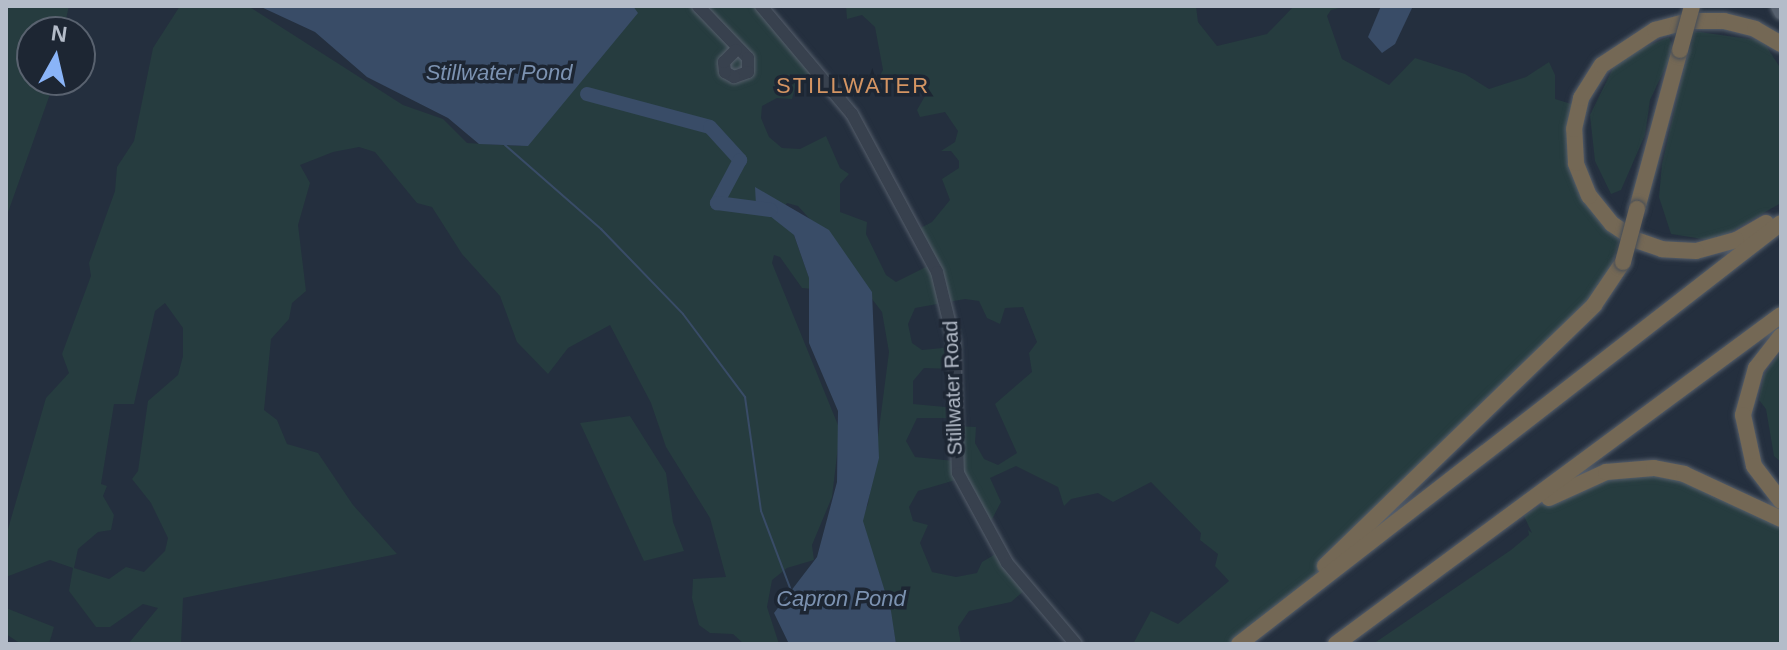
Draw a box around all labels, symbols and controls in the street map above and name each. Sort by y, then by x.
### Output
north arrow [16,16,96,96]
text: N [50,20,69,47]
water label: Stillwater Pond [426,60,572,86]
district label: STILLWATER [776,73,930,99]
street label: Stillwater Road [939,320,967,456]
water label: Capron Pond [776,586,906,612]

